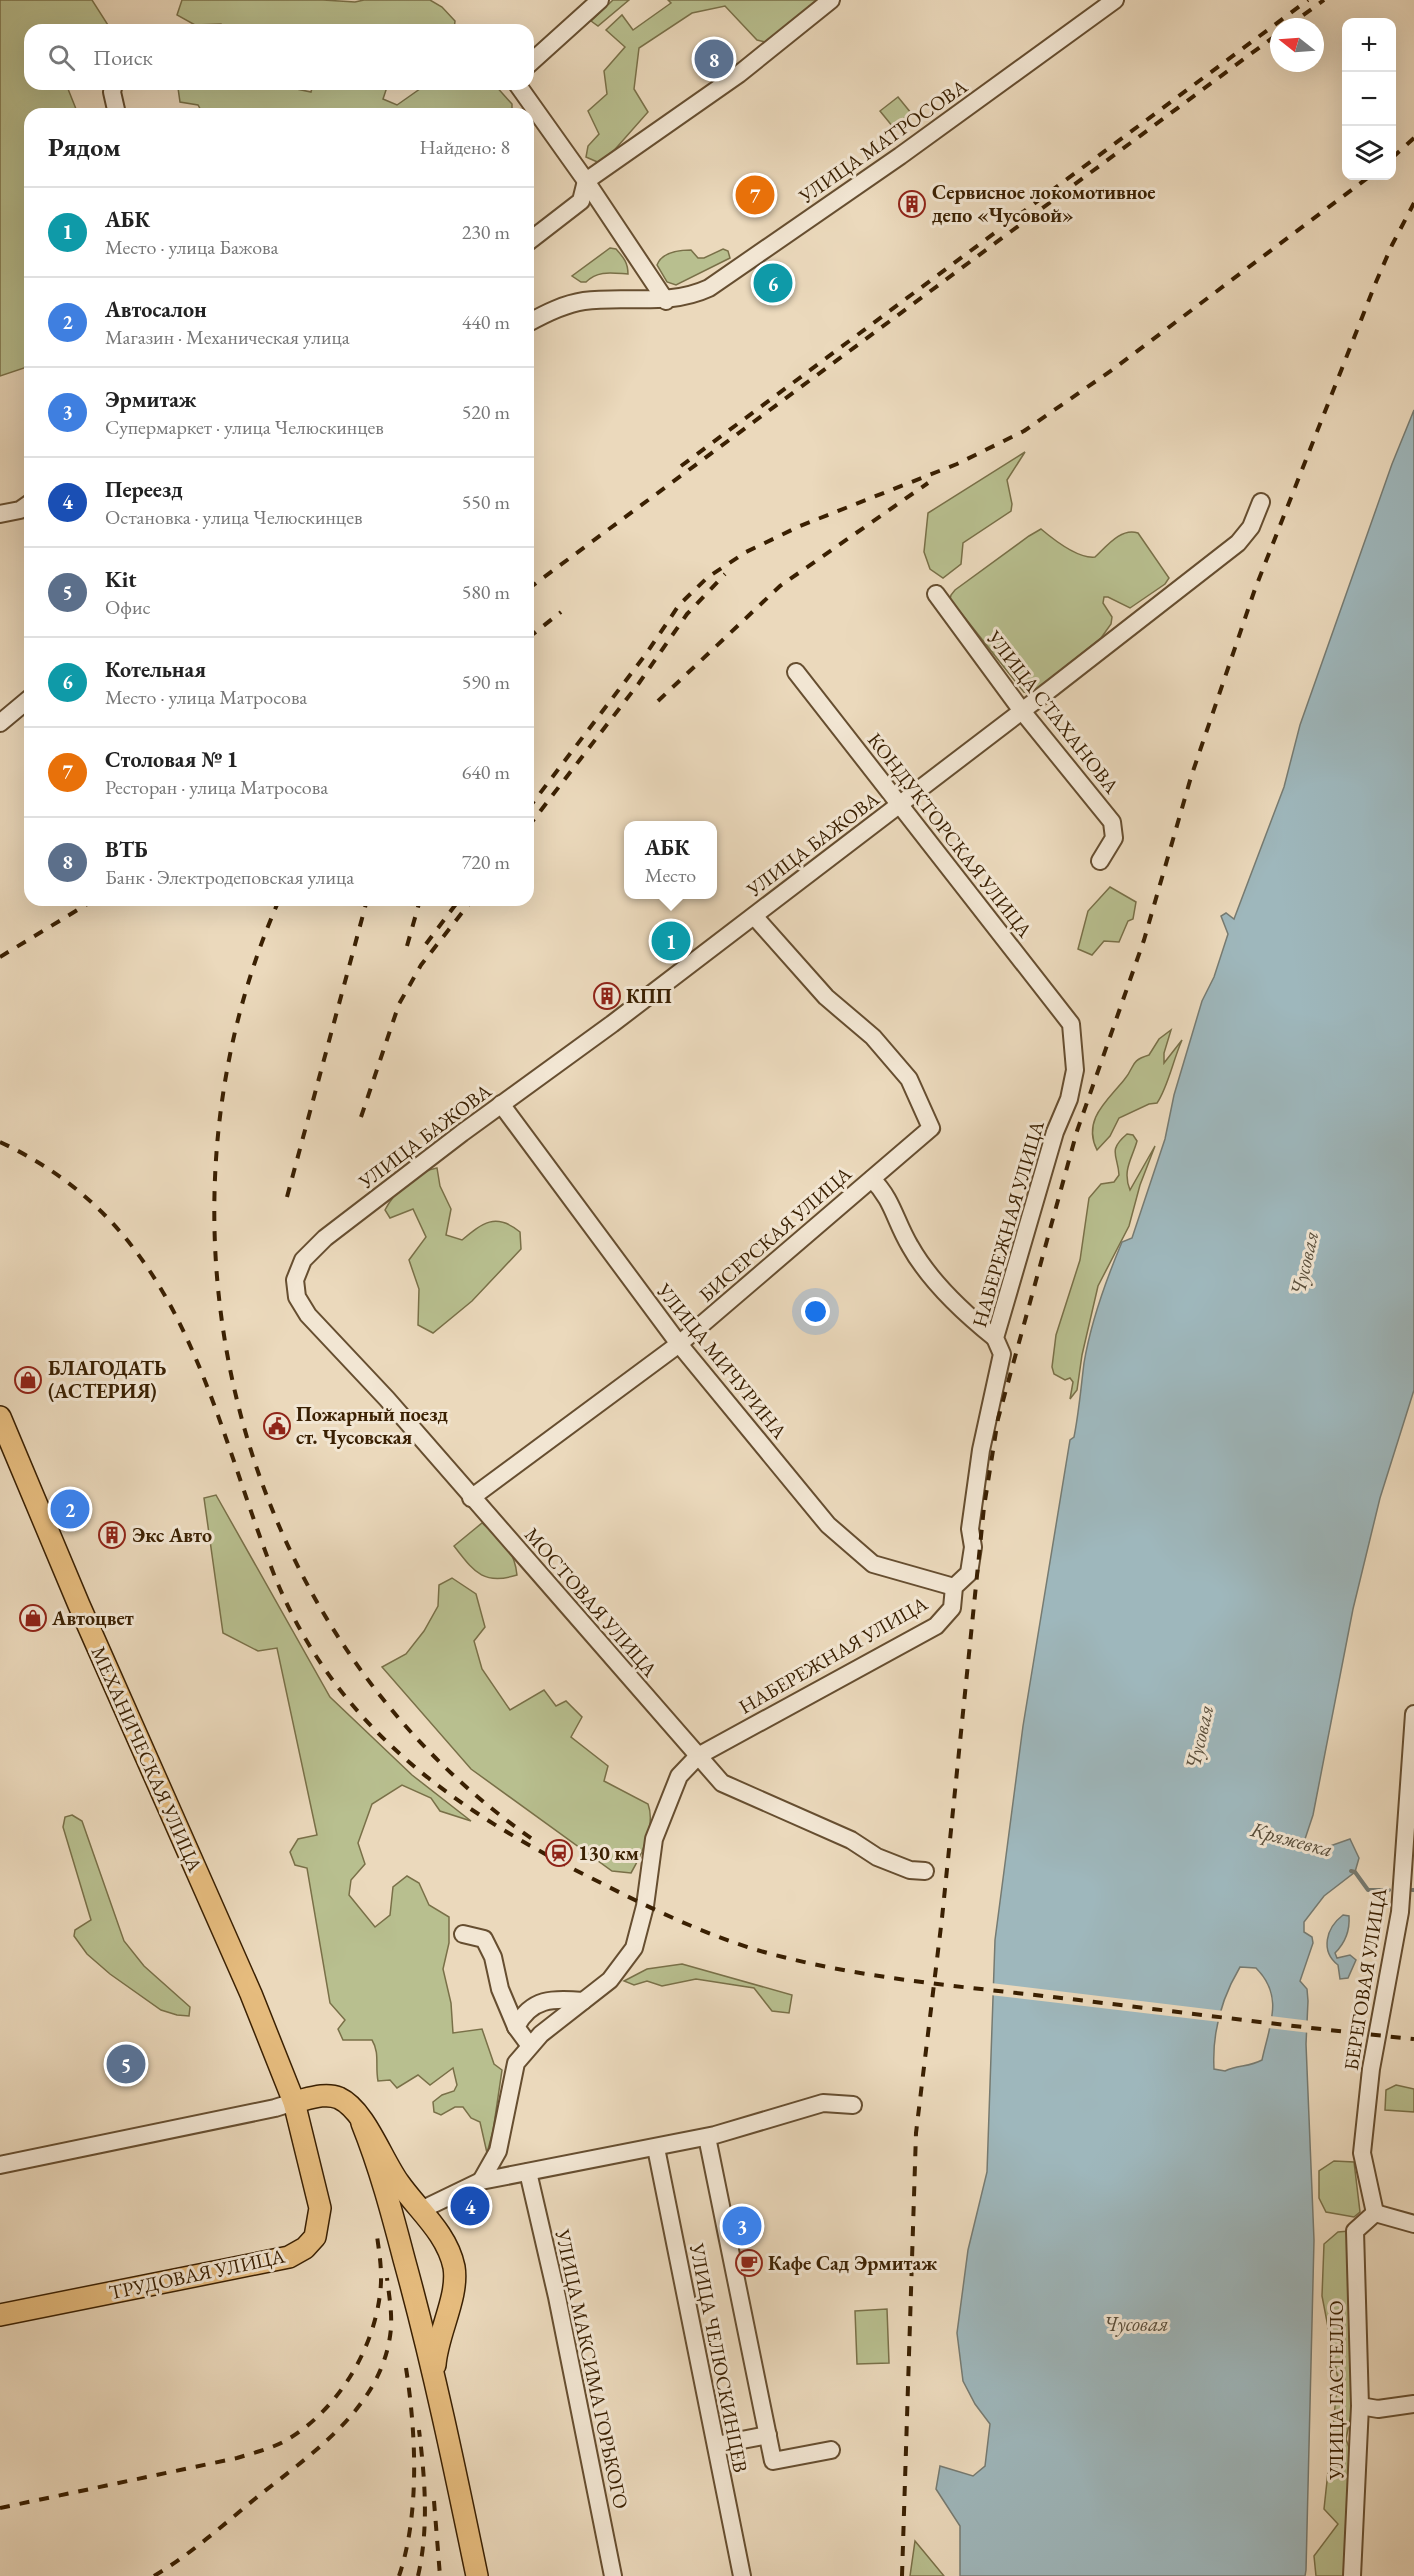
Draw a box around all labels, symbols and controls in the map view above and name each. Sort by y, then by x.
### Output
north arrow [1270,18,1324,72]
map controls [1342,18,1396,180]
button: + [1342,18,1396,72]
search box [24,24,534,90]
pin: 8 [694,36,734,82]
icon: search [45,41,78,74]
text: Поиск [93,43,153,72]
button: − [1342,72,1396,126]
street label: УЛИЦА МАТРОСОВА [793,73,972,209]
button: layers [1342,126,1396,180]
text: Рядом [48,130,121,164]
text: Найдено: 8 [419,134,510,160]
pin: 7 [736,172,774,218]
place label: Сервисное локомотивное депо «Чусовой» [932,179,1156,228]
building icon: Сервисное локомотивное депо «Чусовой» [897,189,927,219]
text: АБК [105,205,150,234]
text: 1 [62,219,73,245]
text: 230 m [462,219,510,245]
text: Место · улица Бажова [105,234,279,260]
pin: 6 [754,260,792,306]
text: Автосалон [105,295,207,324]
text: 2 [62,309,73,335]
text: 440 m [462,309,510,335]
text: Магазин · Механическая улица [105,324,350,350]
text: Эрмитаж [105,385,197,414]
text: 3 [62,399,73,425]
text: 520 m [462,399,510,425]
text: Супермаркет · улица Челюскинцев [105,414,384,440]
text: Переезд [105,475,183,504]
text: 4 [62,489,73,515]
text: 550 m [462,489,510,515]
text: Остановка · улица Челюскинцев [105,504,362,530]
text: Kit [105,565,137,594]
text: 5 [62,579,73,605]
text: 580 m [462,579,510,605]
text: Офис [105,594,151,620]
street label: УЛИЦА СТАХАНОВА [981,624,1125,799]
text: Котельная [105,655,206,684]
text: 6 [62,669,73,695]
text: 590 m [462,669,510,695]
text: Место · улица Матросова [105,684,307,710]
street label: КОНДУКТОРСКАЯ УЛИЦА [862,727,1038,943]
text: Столовая № 1 [105,745,238,774]
text: 7 [62,759,73,785]
text: 640 m [462,759,510,785]
text: Ресторан · улица Матросова [105,774,328,800]
street label: УЛИЦА БАЖОВА [741,786,885,903]
popup [624,821,717,899]
text: АБК [645,833,690,862]
text: ВТБ [105,835,148,864]
text: 8 [62,849,73,875]
text: 720 m [462,849,510,875]
text: Место [645,862,696,888]
text: Банк · Электродеповская улица [105,864,354,890]
pin: 1 [652,918,690,964]
building icon: КПП [592,981,622,1011]
place label: КПП [626,983,672,1009]
street label: УЛИЦА БАЖОВА [353,1078,497,1195]
street label: НАБЕРЕЖНАЯ УЛИЦА [966,1118,1050,1330]
street label: БИСЕРСКАЯ УЛИЦА [693,1160,857,1307]
water label: Чусовая [1284,1228,1324,1298]
street label: УЛИЦА МИЧУРИНА [651,1277,793,1444]
your location [801,1297,830,1326]
place label: БЛАГОДАТЬ (АСТЕРИЯ) [48,1355,166,1404]
shop icon: БЛАГОДАТЬ (АСТЕРИЯ) [13,1365,43,1395]
place label: Пожарный поезд ст. Чусовская [296,1401,449,1450]
public building icon: Пожарный поезд ст. Чусовская [262,1411,292,1441]
pin: 2 [50,1486,90,1532]
building icon: Экс Авто [97,1520,127,1550]
place label: Экс Авто [132,1522,212,1548]
street label: МОСТОВАЯ УЛИЦА [519,1522,663,1682]
street label: НАБЕРЕЖНАЯ УЛИЦА [734,1590,932,1720]
shop icon: Автоцвет [18,1603,48,1633]
place label: Автоцвет [51,1605,134,1631]
street label: МЕХАНИЧЕСКАЯ УЛИЦА [85,1642,209,1876]
water label: Чусовая [1179,1702,1219,1772]
water label: Кряжевка [1247,1815,1336,1863]
station icon: 130 км [544,1838,574,1868]
place label: 130 км [578,1840,640,1866]
street label: БЕРЕГОВАЯ УЛИЦА [1338,1886,1392,2072]
pin: 5 [106,2042,146,2086]
pin: 4 [450,2184,490,2228]
pin: 3 [722,2204,762,2248]
street label: УЛИЦА МАКСИМА ГОРЬКОГО [549,2226,634,2511]
street label: УЛИЦА ЧЕЛЮСКИНЦЕВ [684,2240,754,2475]
street label: ТРУДОВАЯ УЛИЦА [107,2243,287,2305]
cafe icon: Кафе Сад Эрмитаж [734,2248,764,2278]
place label: Кафе Сад Эрмитаж [768,2250,937,2276]
street label: УЛИЦА ГАСТЕЛЛО [1323,2300,1349,2481]
water label: Чусовая [1103,2310,1169,2337]

